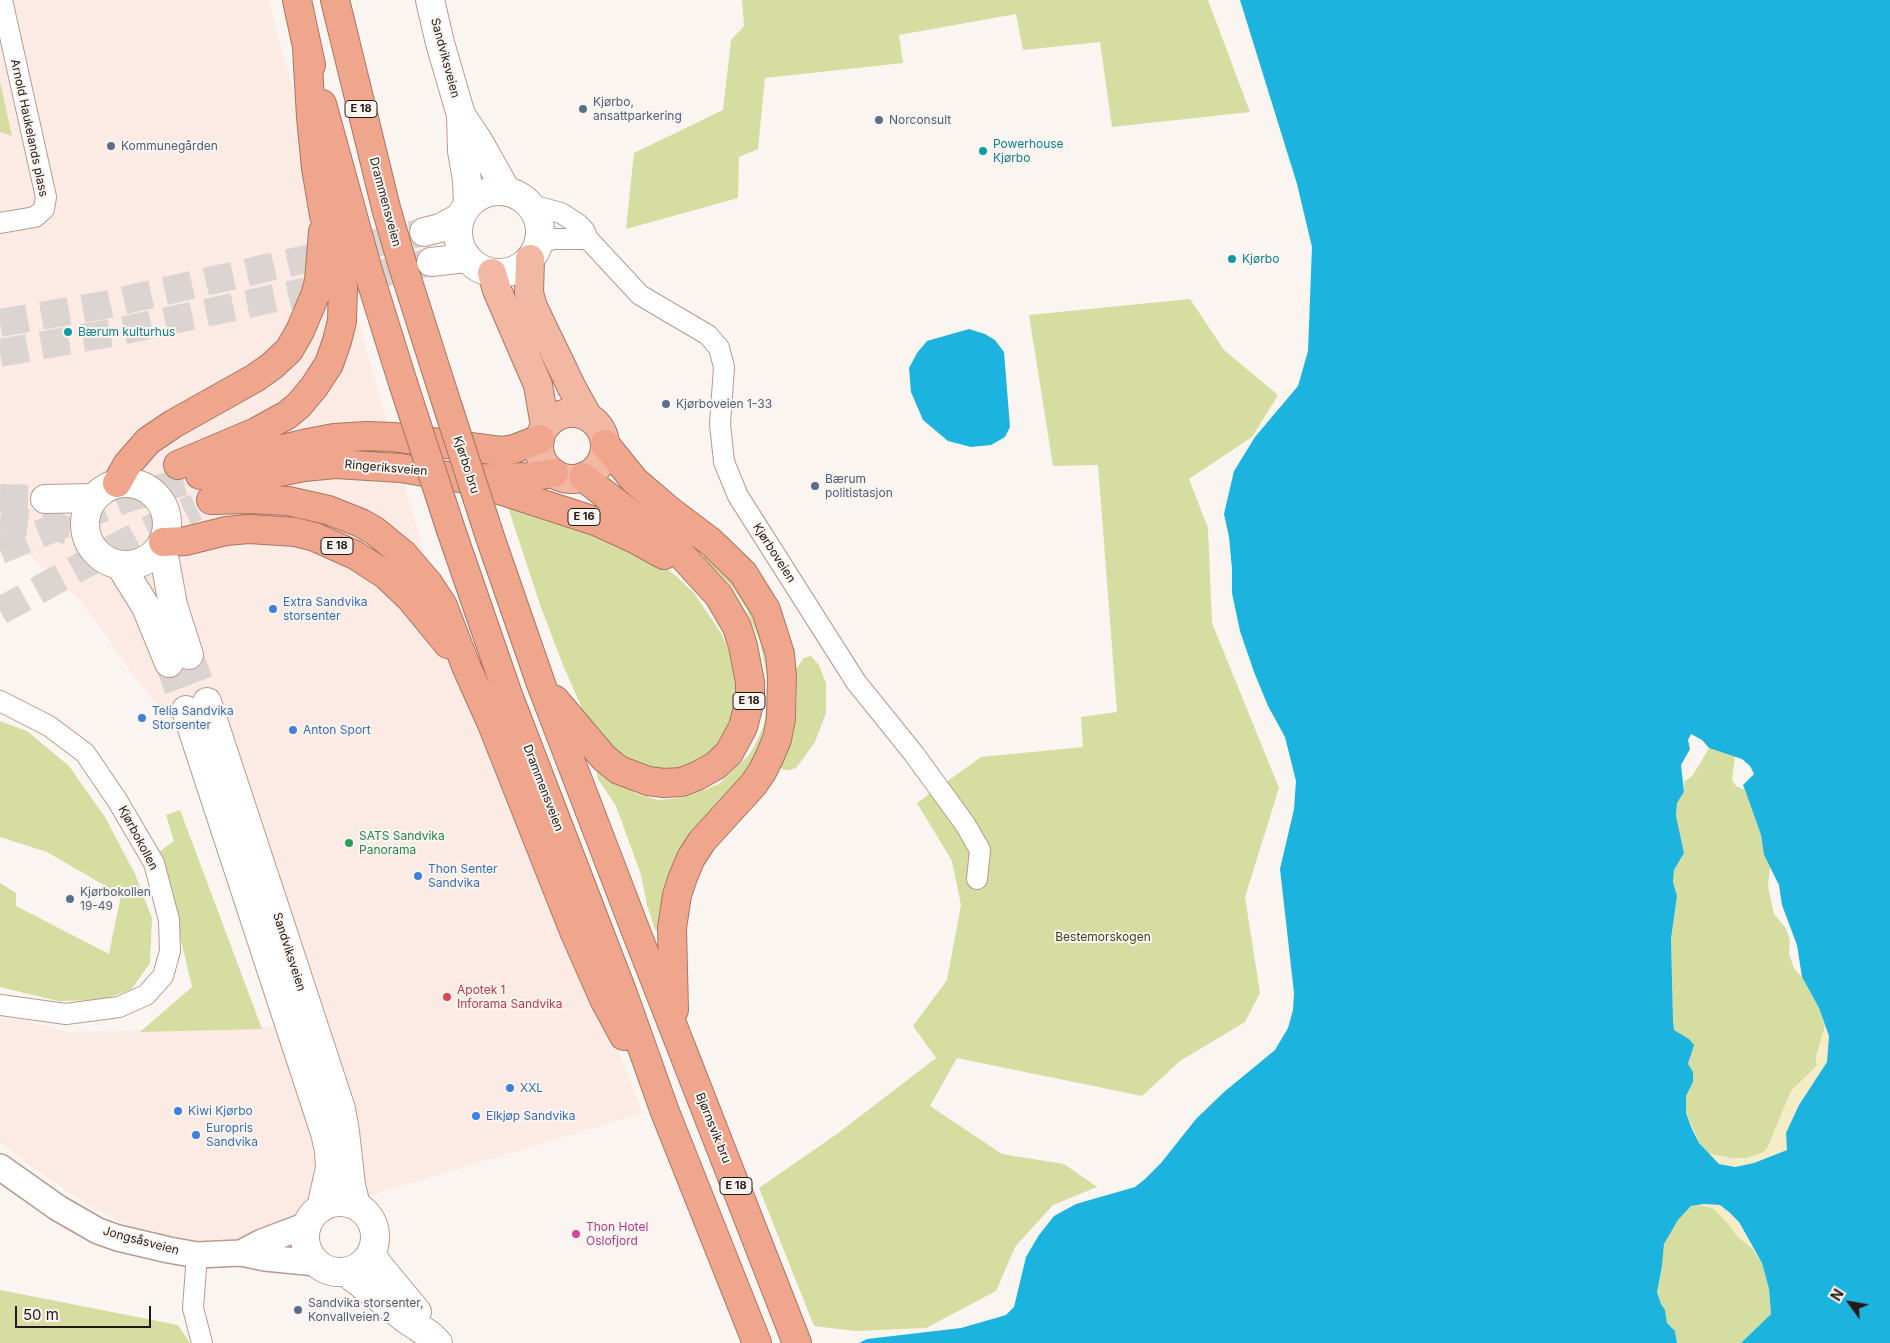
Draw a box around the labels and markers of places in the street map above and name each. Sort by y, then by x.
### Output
place label: Kjørbo, ansattparkering [593,95,682,123]
marker: Kjørbo, ansattparkering [577,103,589,115]
place label: Norconsult [889,113,951,127]
marker: Norconsult [873,114,885,126]
place label: Powerhouse Kjørbo [993,137,1064,165]
place label: Kommunegården [121,139,218,153]
marker: Kommunegården [105,140,117,152]
marker: Powerhouse Kjørbo [977,145,989,157]
place label: Kjørbo [1242,252,1279,266]
marker: Kjørbo [1226,253,1238,265]
place label: Bærum kulturhus [78,325,175,339]
marker: Bærum kulturhus [62,326,74,338]
place label: Kjørboveien 1-33 [676,397,772,411]
marker: Kjørboveien 1-33 [660,398,672,410]
place label: Bærum politistasjon [825,472,893,500]
marker: Bærum politistasjon [809,480,821,492]
place label: Extra Sandvika storsenter [283,595,367,623]
marker: Extra Sandvika storsenter [267,603,279,615]
place label: Telia Sandvika Storsenter [152,704,234,732]
marker: Telia Sandvika Storsenter [136,712,148,724]
place label: Anton Sport [303,723,371,737]
marker: Anton Sport [287,724,299,736]
place label: SATS Sandvika Panorama [359,829,445,857]
marker: SATS Sandvika Panorama [343,837,355,849]
place label: Thon Senter Sandvika [428,862,498,890]
marker: Thon Senter Sandvika [412,870,424,882]
place label: Kjørbokollen 19-49 [80,885,151,913]
marker: Kjørbokollen 19-49 [64,893,76,905]
place label: Apotek 1 Inforama Sandvika [457,983,562,1011]
marker: Apotek 1 Inforama Sandvika [441,991,453,1003]
place label: XXL [520,1081,543,1095]
marker: XXL [504,1082,516,1094]
place label: Kiwi Kjørbo [188,1104,253,1118]
marker: Kiwi Kjørbo [172,1105,184,1117]
place label: Elkjøp Sandvika [486,1109,575,1123]
marker: Elkjøp Sandvika [470,1110,482,1122]
place label: Europris Sandvika [206,1121,258,1149]
marker: Europris Sandvika [190,1129,202,1141]
place label: Thon Hotel Oslofjord [586,1220,648,1248]
marker: Thon Hotel Oslofjord [570,1228,582,1240]
place label: Sandvika storsenter, Konvallveien 2 [308,1296,424,1324]
marker: Sandvika storsenter, Konvallveien 2 [292,1304,304,1316]

